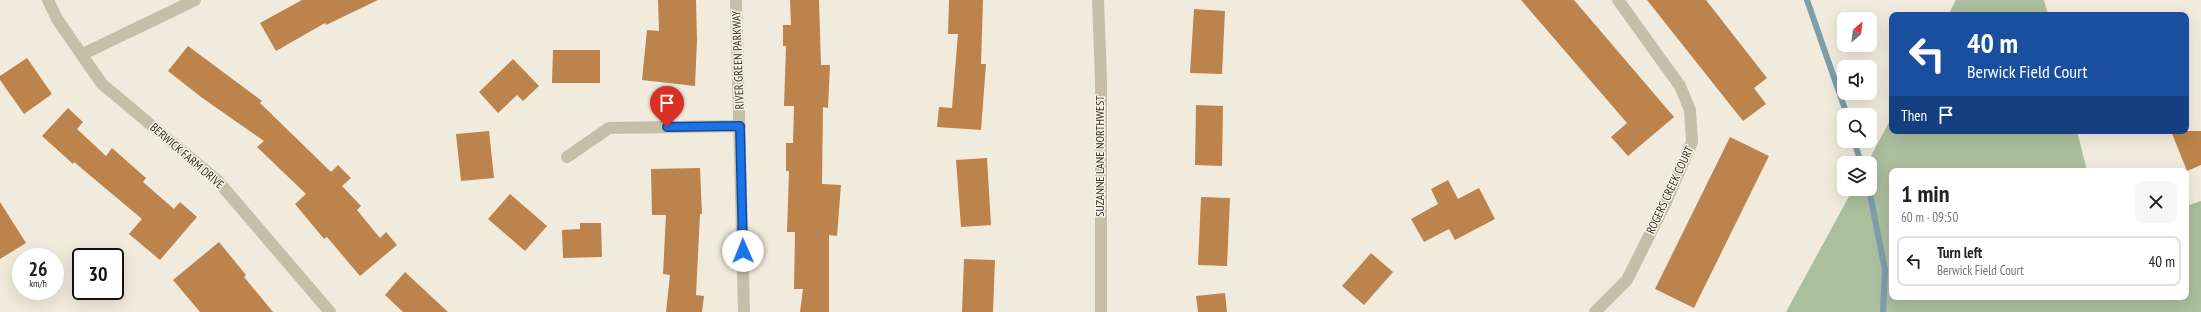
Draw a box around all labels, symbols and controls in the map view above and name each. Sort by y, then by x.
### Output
street label: RIVER GREEN PARKWAY [728,10,747,110]
north arrow [1837,12,1877,52]
map controls [1837,12,1877,196]
text: 40 m [1967,24,2018,61]
icon: left [1901,28,1953,80]
button: sound [1837,60,1877,100]
text: Berwick Field Court [1967,60,2087,83]
pin [650,86,684,127]
icon: arrive [656,92,678,114]
street label: SUZANNE LANE NORTHWEST [1092,95,1107,217]
icon: arrive [1935,104,1957,126]
text: Then [1901,106,1927,125]
button: search [1837,108,1877,148]
street label: BERWICK FARM DRIVE [147,120,227,192]
street label: ROGERS CREEK COURT [1643,143,1697,236]
button: layers [1837,156,1877,196]
text: 1 min [1901,178,1949,209]
button: close [2135,181,2177,223]
text: 60 m · 09:50 [1901,209,1958,226]
position arrow [722,230,764,272]
text: Turn left [1937,243,1982,262]
speed limit sign: 30 [72,248,124,300]
icon: left [1903,250,1925,272]
text: 40 m [2149,252,2175,271]
text: 26 [28,256,48,282]
text: Berwick Field Court [1937,262,2024,279]
text: km/h [29,277,47,290]

